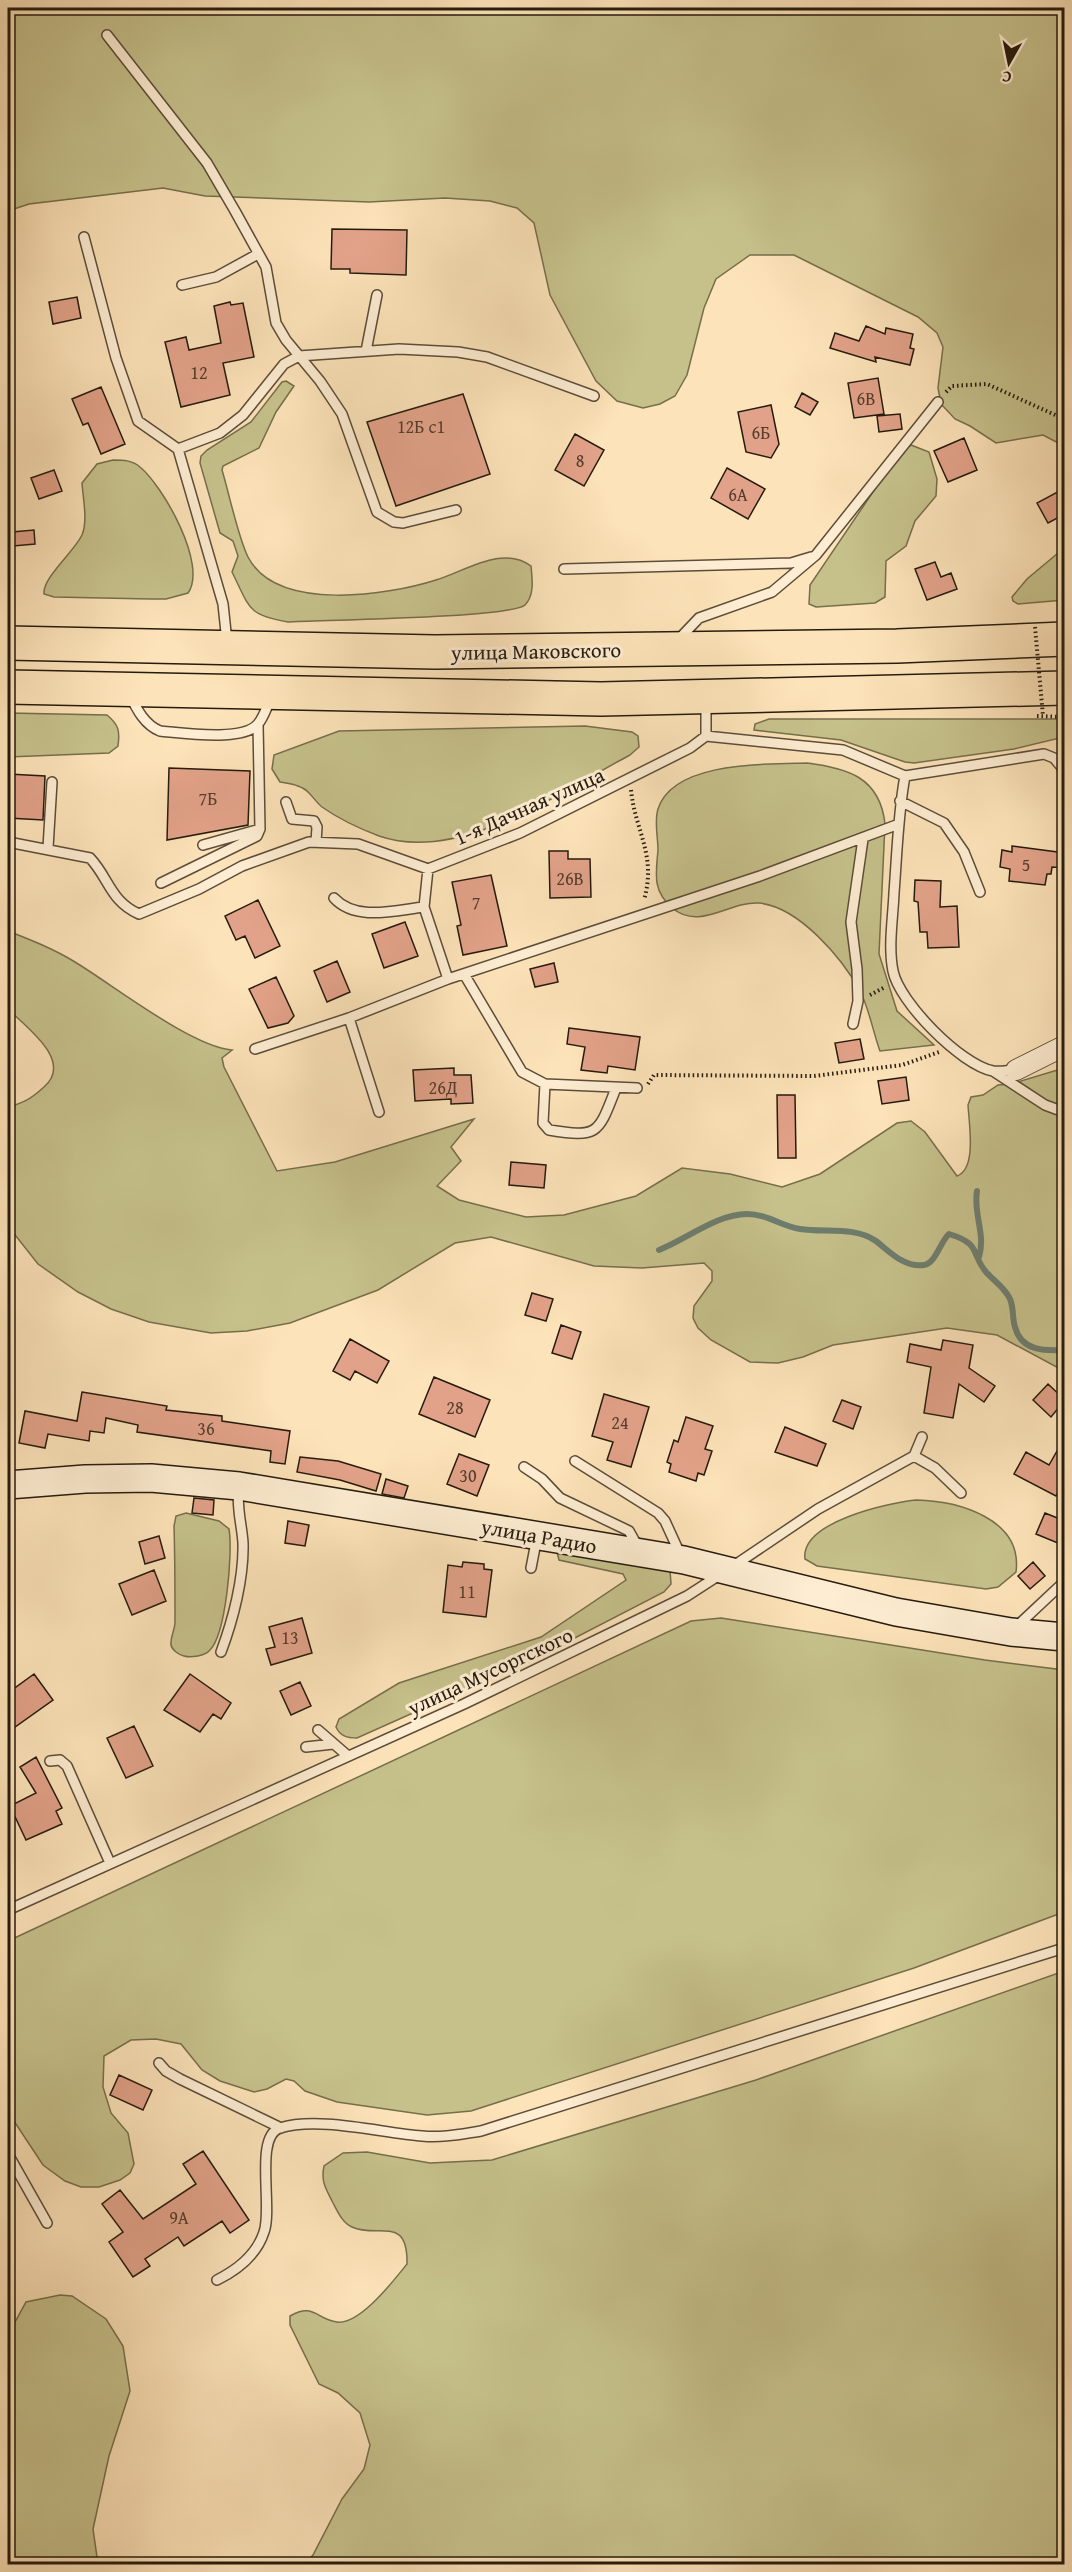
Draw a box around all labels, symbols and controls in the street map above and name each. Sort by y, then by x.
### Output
north arrow [979,33,1039,93]
text: С [1000,65,1013,90]
house number: 12 [190,359,208,386]
house number: 6В [857,385,875,412]
house number: 12Б с1 [397,413,445,440]
house number: 6Б [752,419,770,446]
house number: 8 [576,447,584,474]
house number: 6А [728,481,748,508]
street label: улица Маковского [450,634,621,668]
street label: 1-я Дачная улица [449,759,609,853]
house number: 7Б [199,785,217,812]
house number: 5 [1022,851,1030,878]
house number: 26В [556,865,584,892]
house number: 7 [472,889,480,916]
house number: 26Д [429,1074,457,1101]
house number: 28 [446,1394,464,1421]
house number: 24 [611,1409,629,1436]
house number: 36 [197,1415,215,1442]
house number: 30 [459,1462,477,1489]
street label: улица Радио [478,1510,599,1561]
house number: 11 [458,1578,476,1605]
street label: улица Мусоргского [401,1619,578,1723]
house number: 13 [281,1624,299,1651]
house number: 9А [169,2204,189,2231]

